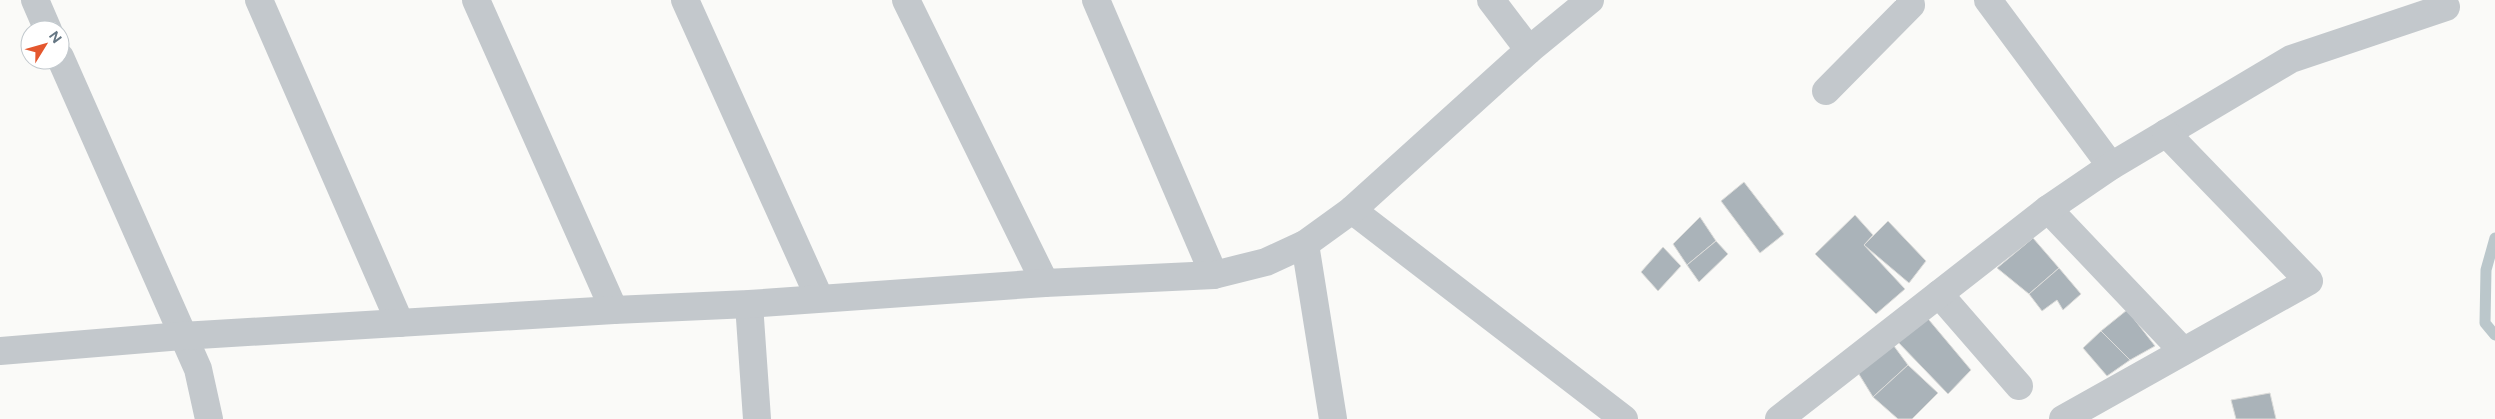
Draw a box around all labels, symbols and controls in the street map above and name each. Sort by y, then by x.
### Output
north arrow [20,20,70,70]
text: N [45,28,65,47]

